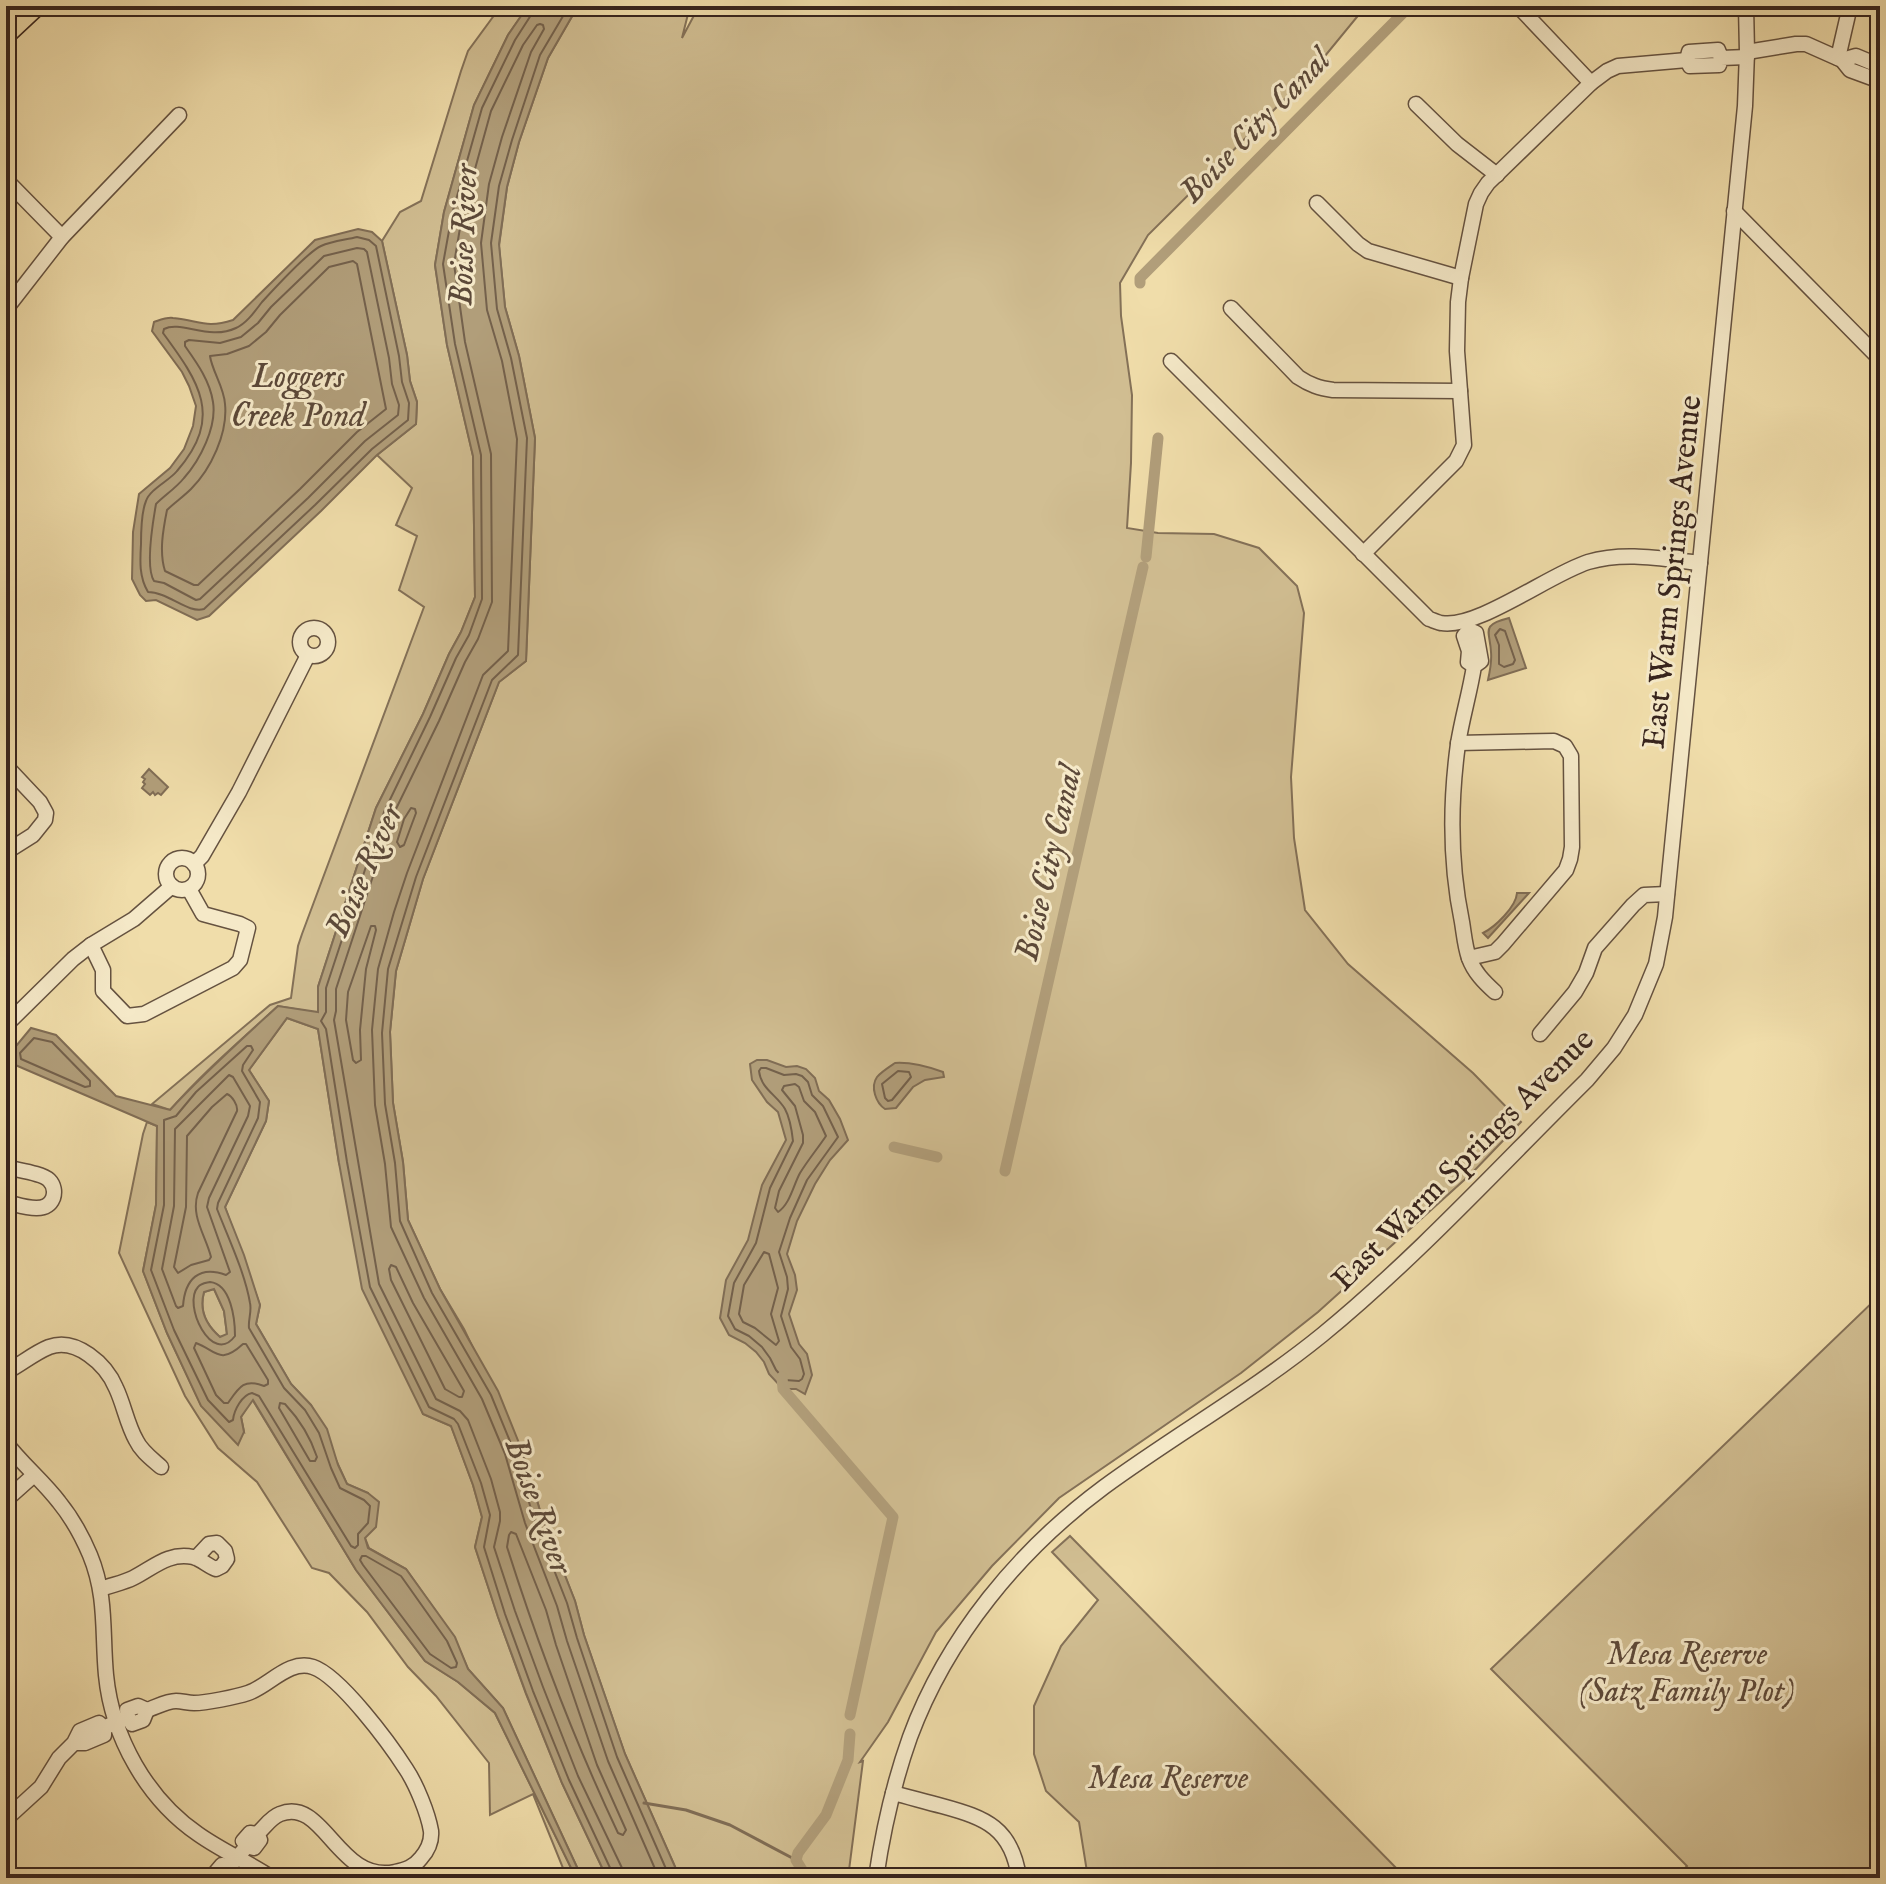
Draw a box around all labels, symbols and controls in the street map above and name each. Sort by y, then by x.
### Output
water label: Boise City Canal [1171,38,1343,214]
water label: Boise River [441,162,489,307]
water label: Loggers Creek Pond [231,356,367,438]
street label: East Warm Springs Avenue [1635,393,1712,751]
water label: Boise City Canal [1006,758,1094,966]
water label: Boise River [317,796,414,945]
street label: East Warm Springs Avenue [1324,1021,1604,1301]
water label: Boise River [493,1432,583,1581]
park label: Mesa Reserve (Satz Family Plot) [1579,1635,1795,1713]
park label: Mesa Reserve [1088,1759,1249,1800]

